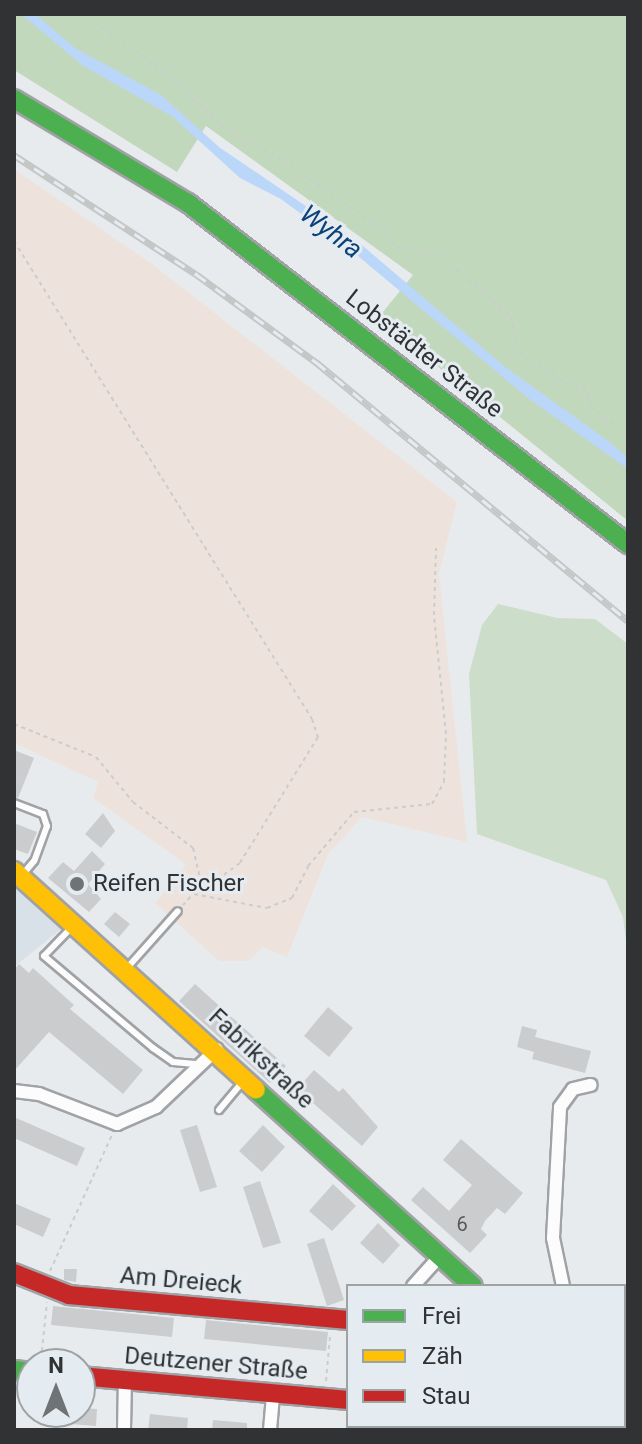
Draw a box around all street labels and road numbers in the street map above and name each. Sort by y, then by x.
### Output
street label: Lobstädter Straße [340,284,508,424]
street label: Fabrikstraße [202,1003,320,1115]
street label: Am Dreieck [119,1261,243,1301]
street label: Deutzener Straße [123,1342,309,1386]

